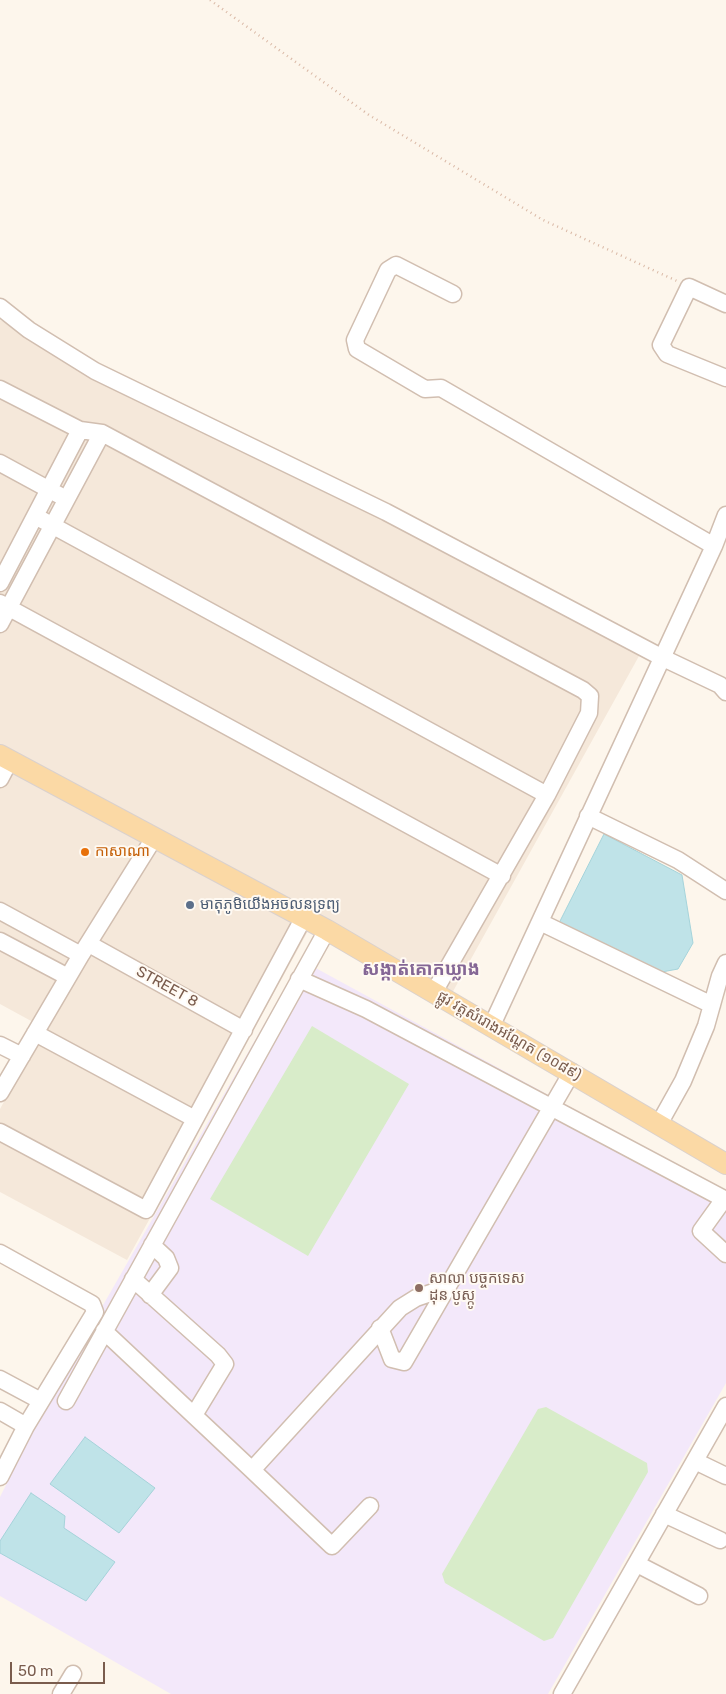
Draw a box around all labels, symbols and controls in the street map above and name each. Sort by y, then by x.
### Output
place label: កាសាណា [95,843,150,861]
marker: កាសាណា [79,846,91,858]
place label: មាតុភូមិយើងអចលនទ្រព្យ [200,896,340,914]
marker: មាតុភូមិយើងអចលនទ្រព្យ [184,899,196,911]
district label: សង្កាត់គោកឃ្លាង [362,959,480,981]
street label: STREET 8 [133,963,201,1011]
street label: ផ្លូវ វត្តសំរោងអណ្ដែត (១០៨៩) [434,987,584,1085]
place label: សាលា បច្ចកទេស ដុន បូស្កូ [429,1270,525,1305]
marker: សាលា បច្ចកទេស ដុន បូស្កូ [413,1282,425,1294]
scale bar [12,1652,108,1684]
text: 50 m [18,1662,53,1680]

